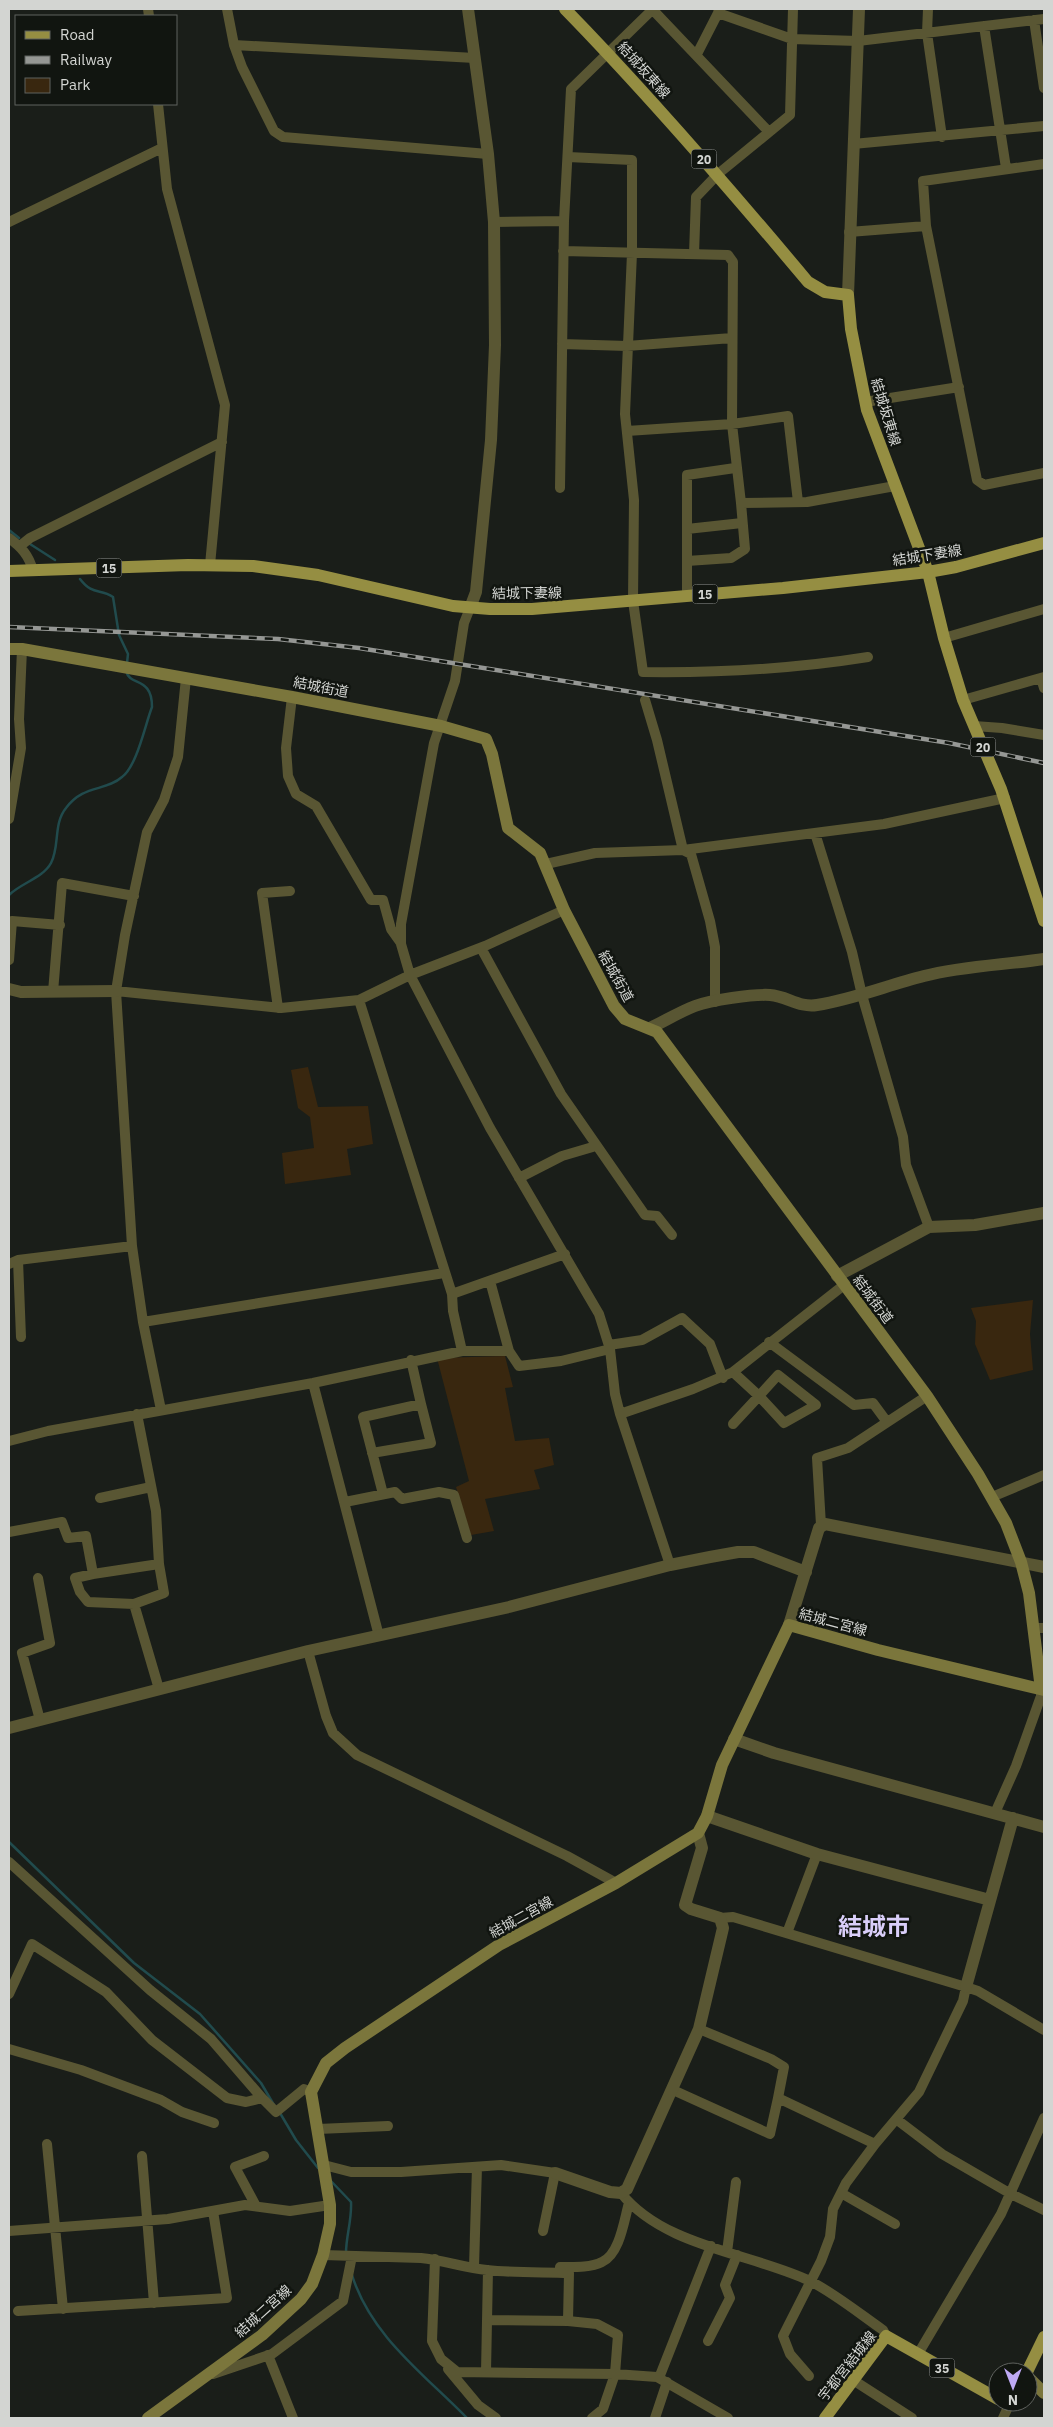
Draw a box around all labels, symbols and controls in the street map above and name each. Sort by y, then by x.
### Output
legend [15,15,178,105]
text: Road [60,25,95,44]
street label: 結城坂東線 [614,38,674,102]
text: Railway [60,50,113,69]
text: Park [60,75,90,94]
road number: 20 [692,150,716,168]
street label: 結城坂東線 [867,376,905,448]
street label: 結城下妻線 [891,541,963,569]
road number: 15 [96,558,122,578]
street label: 結城下妻線 [492,583,562,603]
road number: 15 [692,584,718,604]
street label: 結城街道 [292,673,350,701]
road number: 20 [970,738,996,756]
street label: 結城街道 [595,947,637,1005]
street label: 結城街道 [849,1271,897,1327]
street label: 結城二宮線 [797,1604,869,1640]
street label: 結城二宮線 [486,1892,556,1942]
district label: 結城市 [838,1910,910,1942]
street label: 結城二宮線 [231,2281,295,2341]
street label: 宇都宮結城線 [814,2327,880,2405]
road number: 35 [930,2358,954,2378]
north arrow [988,2362,1038,2412]
text: N [1008,2391,1018,2409]

